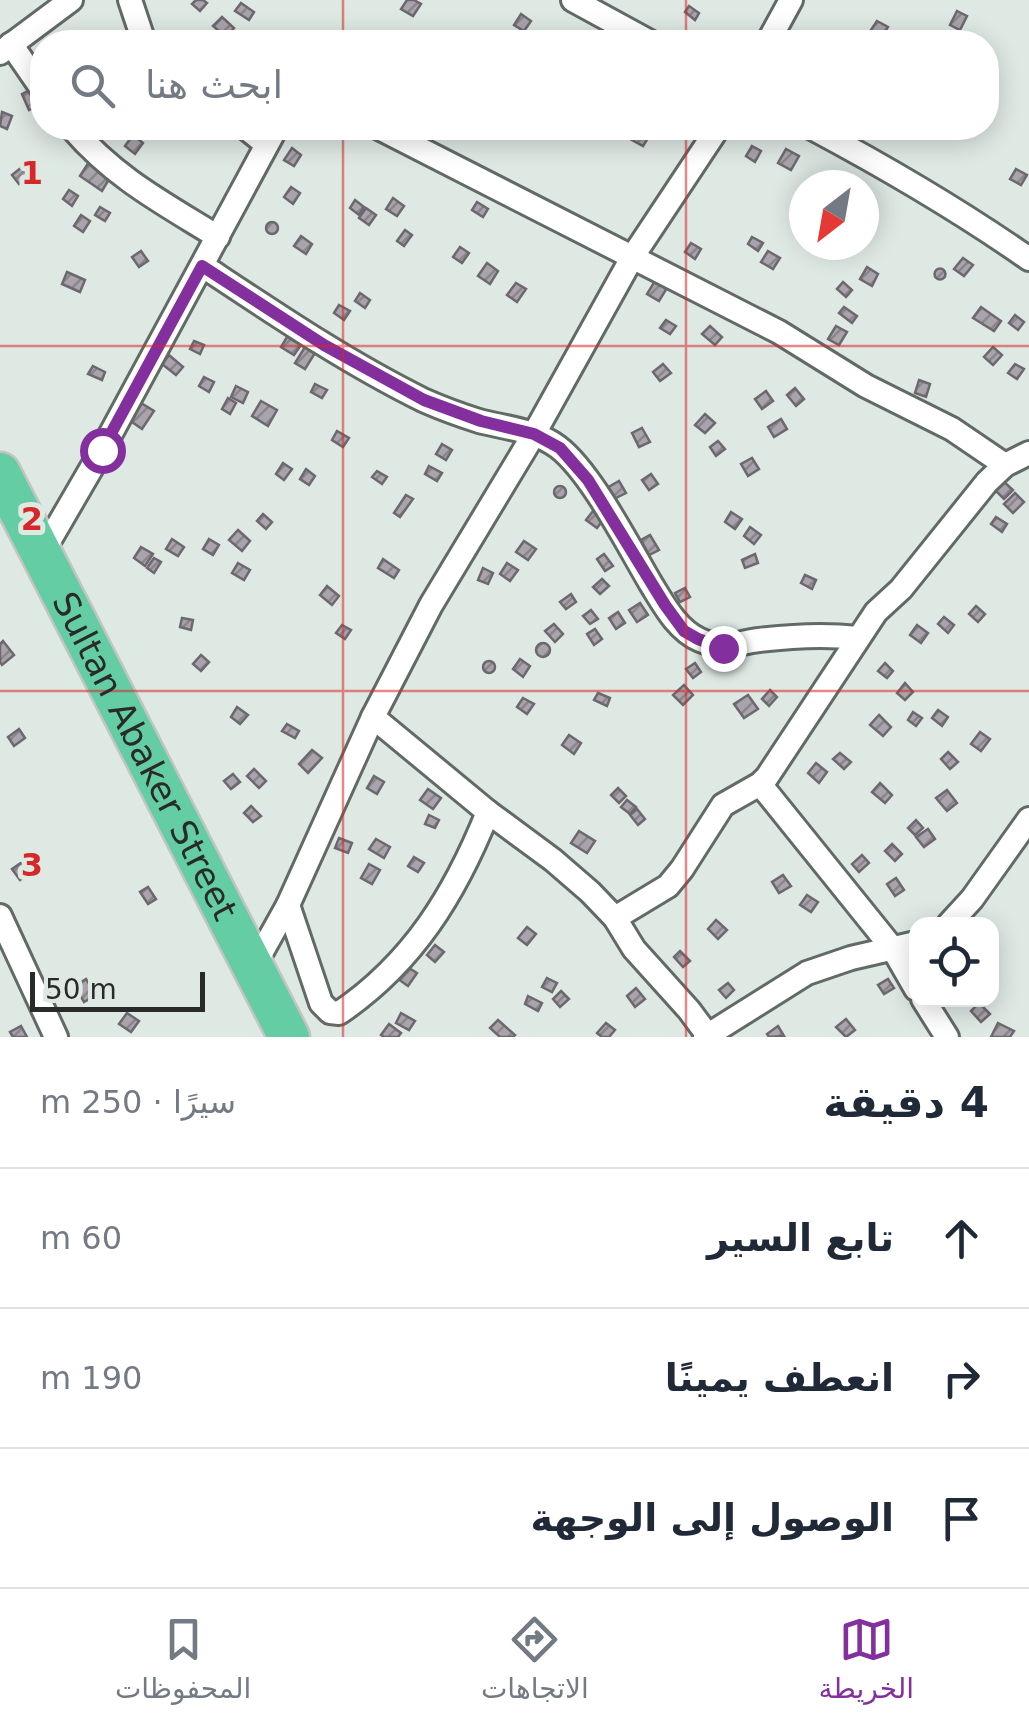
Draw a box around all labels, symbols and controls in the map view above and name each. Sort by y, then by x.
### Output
search box [30,30,999,140]
icon: search [65,58,120,113]
text: ابحث هنا [145,63,283,107]
text: 1 [21,154,43,192]
north arrow [789,170,879,260]
route start [80,428,126,474]
text: 2 [21,500,43,538]
street label: Sultan Abaker Street [44,585,246,927]
route end [701,626,747,672]
text: 3 [21,846,43,884]
map controls [909,917,999,1007]
button: locate [909,917,999,1007]
scale bar [30,967,205,1011]
text: 50 m [45,973,117,1006]
text: 4 دقيقة [823,1078,989,1127]
text: سيرًا · 250 m [40,1083,236,1121]
icon: ahead [934,1211,989,1266]
text: تابع السير [707,1216,894,1260]
text: 60 m [40,1219,122,1257]
icon: right [934,1351,989,1406]
text: انعطف يمينًا [665,1356,894,1400]
text: 190 m [40,1359,142,1397]
icon: arrive [934,1491,989,1546]
text: الوصول إلى الوجهة [531,1496,894,1540]
tab: المحفوظات [115,1612,251,1705]
tab: الاتجاهات [481,1612,589,1705]
tab: الخريطة [819,1612,914,1705]

